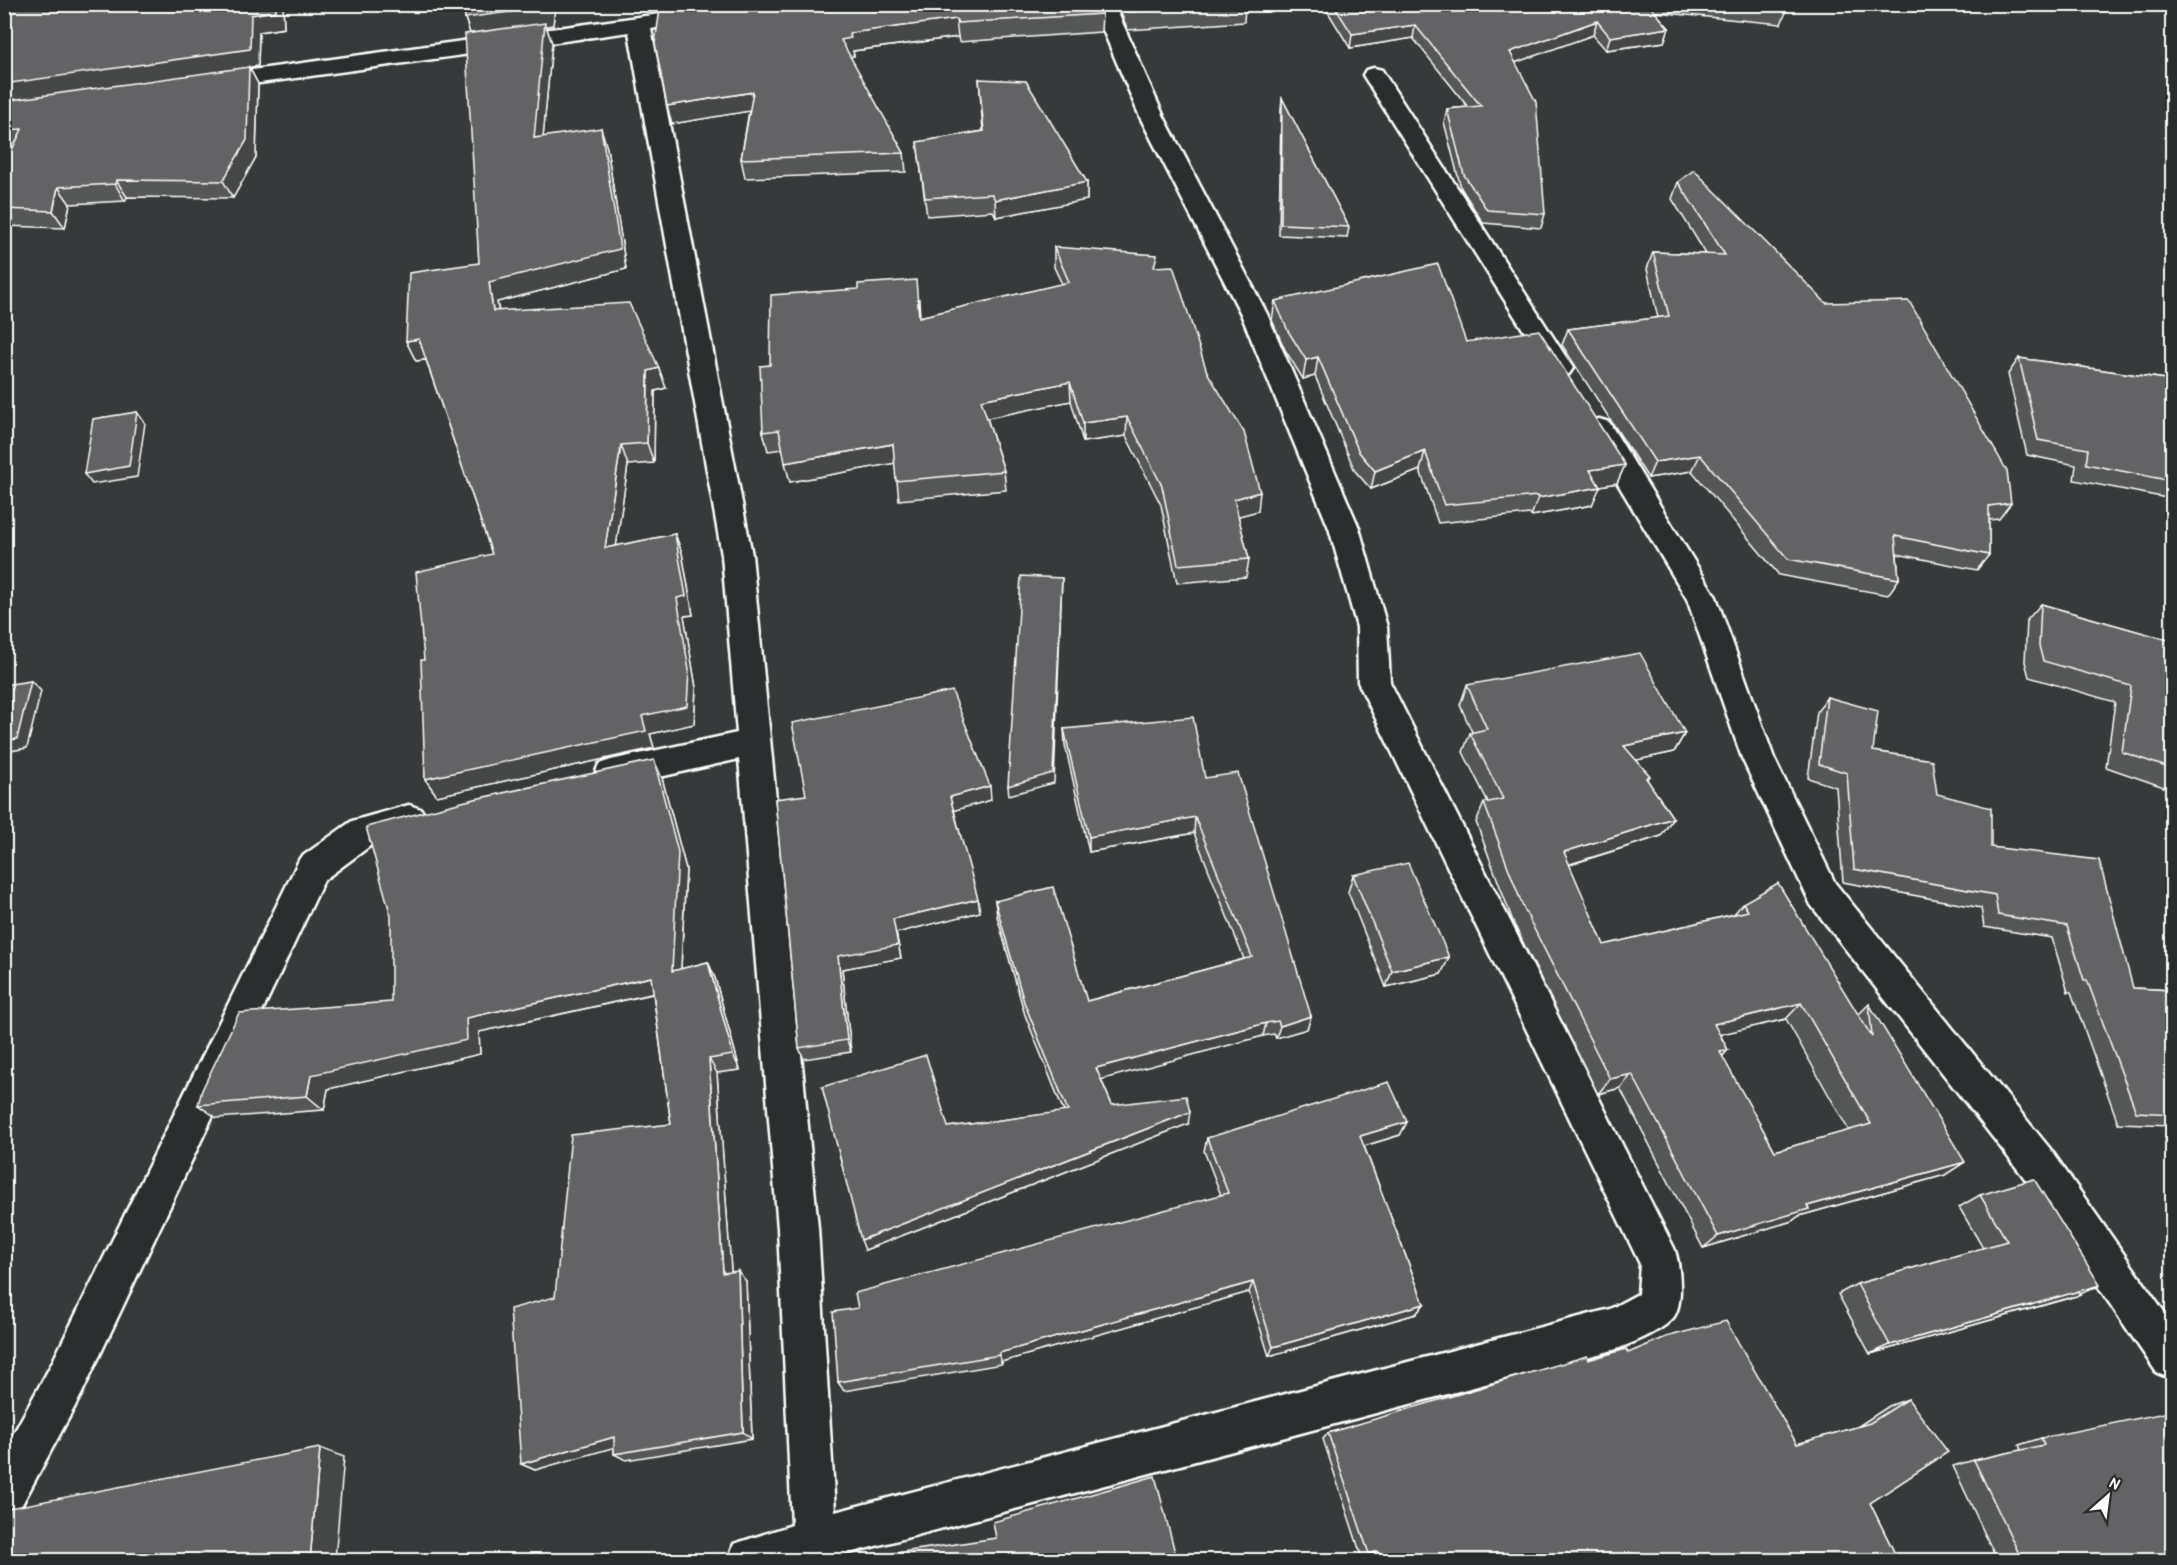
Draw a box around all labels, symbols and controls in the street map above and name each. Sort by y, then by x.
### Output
north arrow [2078,1466,2138,1526]
text: N [2106,1471,2124,1495]

